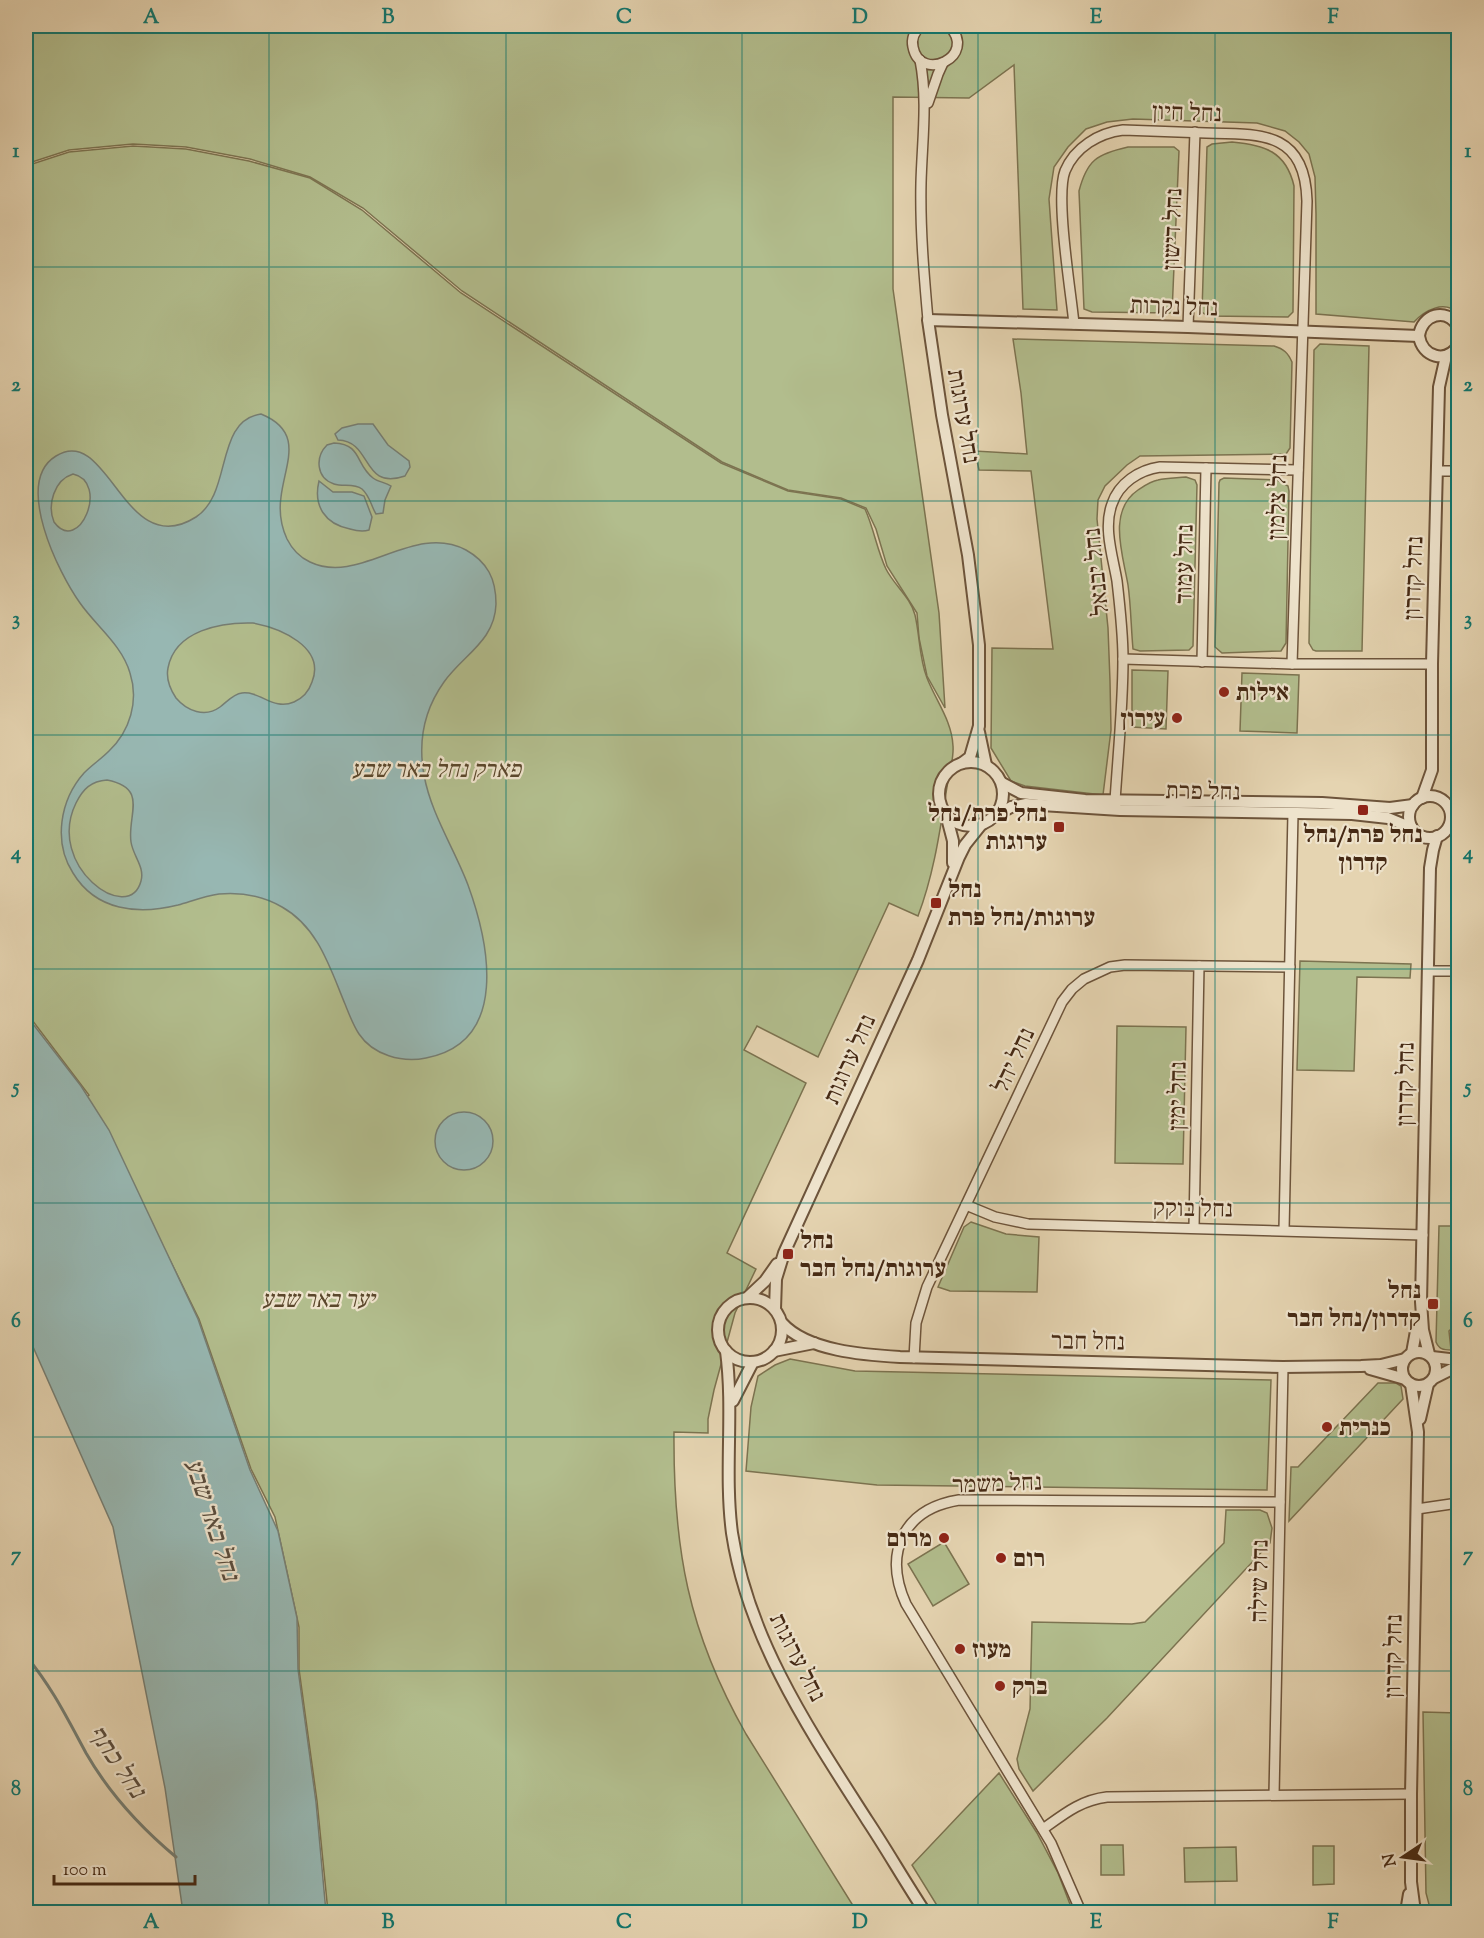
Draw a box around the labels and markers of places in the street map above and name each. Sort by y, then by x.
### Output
place label: אילות [1236,677,1289,711]
marker: אילות [1217,685,1231,699]
place label: עירון [1120,703,1165,737]
marker: עירון [1170,711,1184,725]
place label: נחל פרת/נחל ערוגות [928,798,1047,860]
marker: נחל פרת/נחל קדרון [1356,803,1370,817]
place label: נחל פרת/נחל קדרון [1303,819,1423,881]
marker: נחל פרת/נחל ערוגות [1052,820,1066,834]
place label: נחל ערוגות/נחל פרת [948,874,1095,936]
marker: נחל ערוגות/נחל פרת [929,896,943,910]
place label: נחל ערוגות/נחל חבר [800,1225,946,1287]
marker: נחל ערוגות/נחל חבר [781,1247,795,1261]
place label: נחל קדרון/נחל חבר [1287,1275,1421,1337]
marker: נחל קדרון/נחל חבר [1426,1297,1440,1311]
place label: כנרית [1339,1412,1391,1446]
marker: כנרית [1320,1420,1334,1434]
place label: מרום [886,1523,932,1557]
marker: מרום [937,1531,951,1545]
place label: רום [1013,1543,1046,1577]
marker: רום [994,1551,1008,1565]
place label: מעוז [972,1634,1011,1668]
marker: מעוז [953,1642,967,1656]
place label: ברק [1012,1671,1048,1705]
marker: ברק [993,1679,1007,1693]

